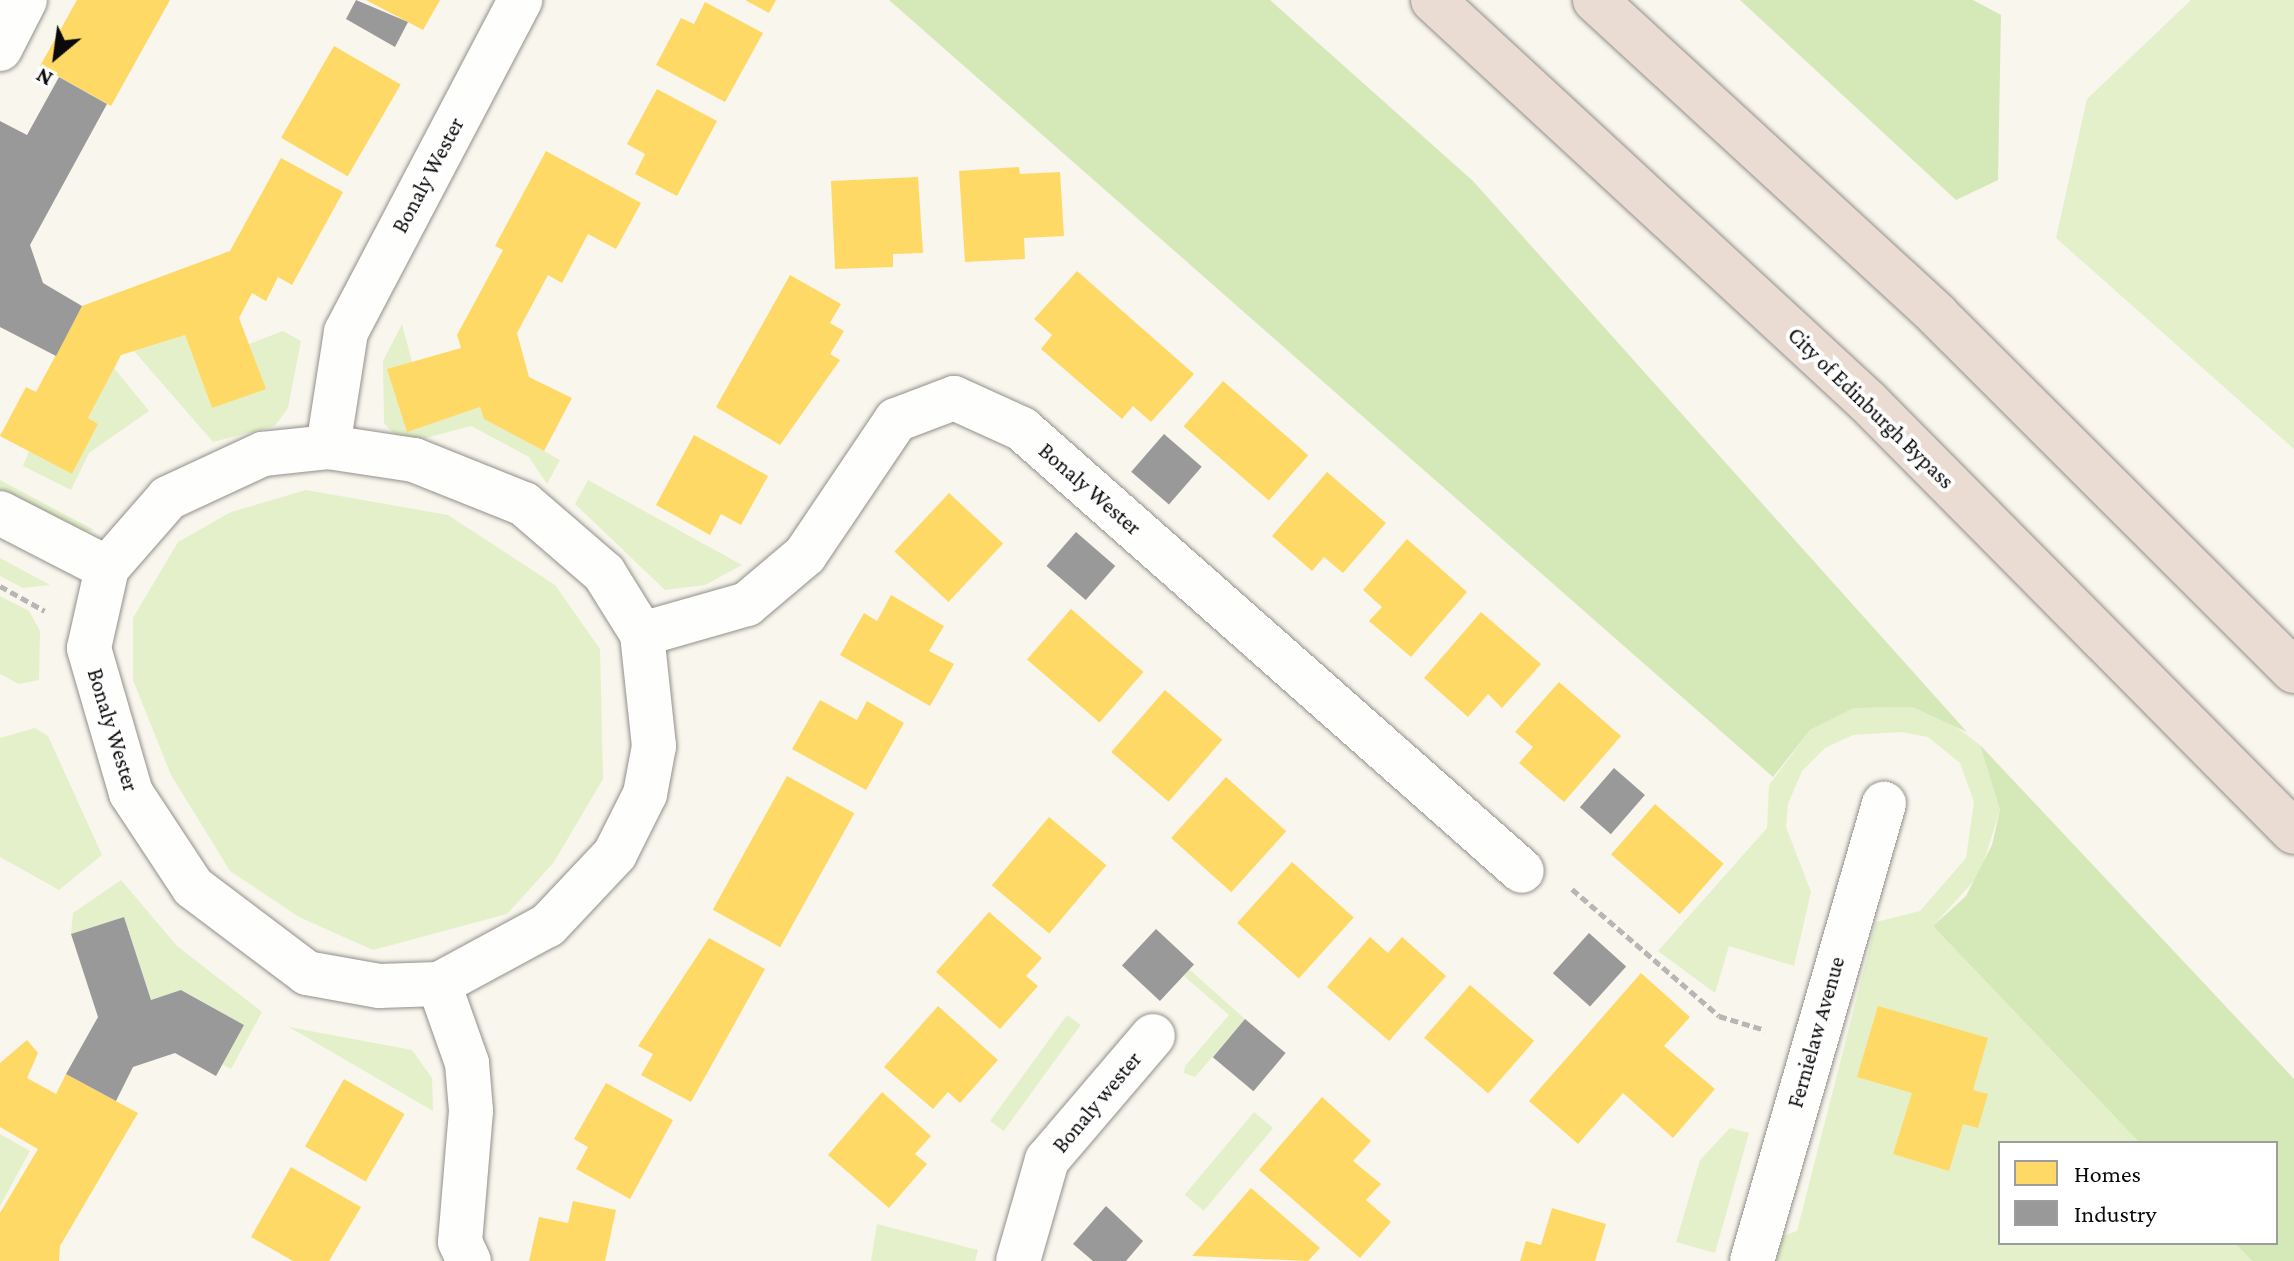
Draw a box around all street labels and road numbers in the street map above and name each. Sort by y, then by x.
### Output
street label: Bonaly Wester [386,113,470,237]
street label: City of Edinburgh Bypass [1782,322,1960,494]
street label: Bonaly Wester [1033,437,1147,541]
street label: Bonaly Wester [82,665,144,795]
street label: Fernielaw Avenue [1782,953,1850,1111]
street label: Bonaly wester [1047,1046,1147,1158]

